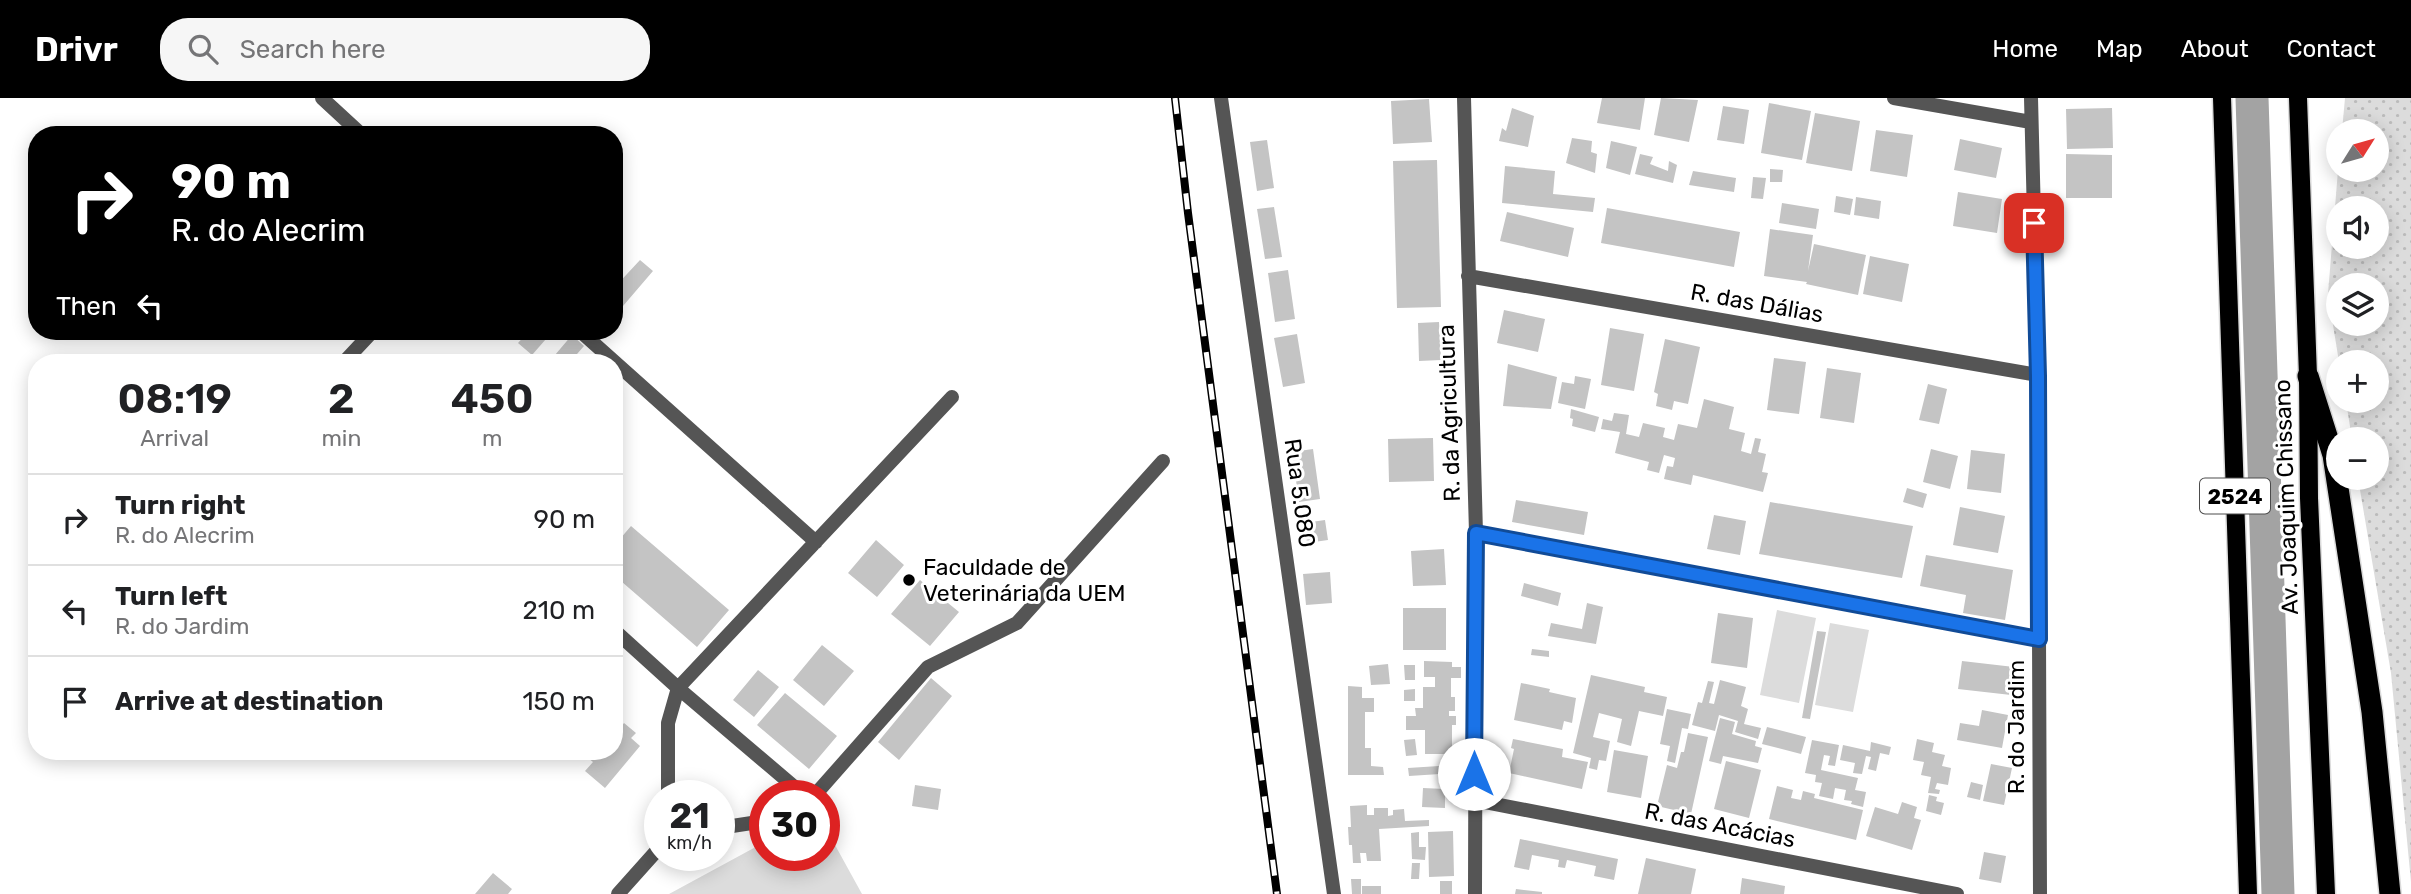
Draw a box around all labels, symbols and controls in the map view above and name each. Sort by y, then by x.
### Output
search box [160,18,650,81]
text: Drivr [35,30,118,69]
icon: search [184,30,222,68]
text: Search here [240,34,386,65]
text: Home [1992,35,2058,63]
text: Map [2096,35,2143,63]
text: About [2181,35,2249,63]
text: Contact [2287,35,2376,63]
north arrow [2326,119,2389,182]
map controls [2326,119,2389,490]
text: 90 m [171,152,291,210]
icon: right [56,154,147,245]
pin [2004,193,2064,253]
button: sound [2326,196,2389,259]
icon: arrive [2015,204,2053,242]
text: R. do Alecrim [171,211,365,249]
button: layers [2326,273,2389,336]
street label: R. das Dálias [1688,278,1826,328]
icon: left [131,287,169,325]
text: Then [56,291,117,322]
street label: R. da Agricultura [1432,324,1466,502]
button: + [2326,350,2389,413]
text: 08:19 [117,374,232,424]
text: 2 [328,374,355,424]
text: 450 [451,374,533,424]
street label: Av. Joaquim Chissano [2268,379,2304,615]
text: Arrival [140,424,209,452]
text: min [321,424,361,452]
text: m [482,424,502,452]
button: − [2326,427,2389,490]
street label: Rua 5.080 [1278,437,1322,549]
road number: 2524 [2200,478,2270,514]
text: Turn right [115,490,245,521]
icon: right [56,501,94,539]
text: 90 m [534,504,595,535]
text: R. do Alecrim [115,521,255,549]
place label: Faculdade de Veterinária da UEM [923,553,1125,607]
marker: Faculdade de Veterinária da UEM [901,572,917,588]
text: Turn left [115,581,227,612]
icon: left [56,592,94,630]
text: 210 m [523,595,595,626]
text: R. do Jardim [115,612,249,640]
street label: R. do Jardim [2002,660,2030,794]
icon: arrive [56,683,94,721]
text: Arrive at destination [115,686,383,717]
text: 150 m [522,686,595,717]
position arrow [1437,737,1511,811]
speed limit sign: 30 [749,780,840,871]
text: 21 [669,795,710,837]
street label: R. das Acácias [1642,797,1798,853]
text: km/h [667,832,712,854]

